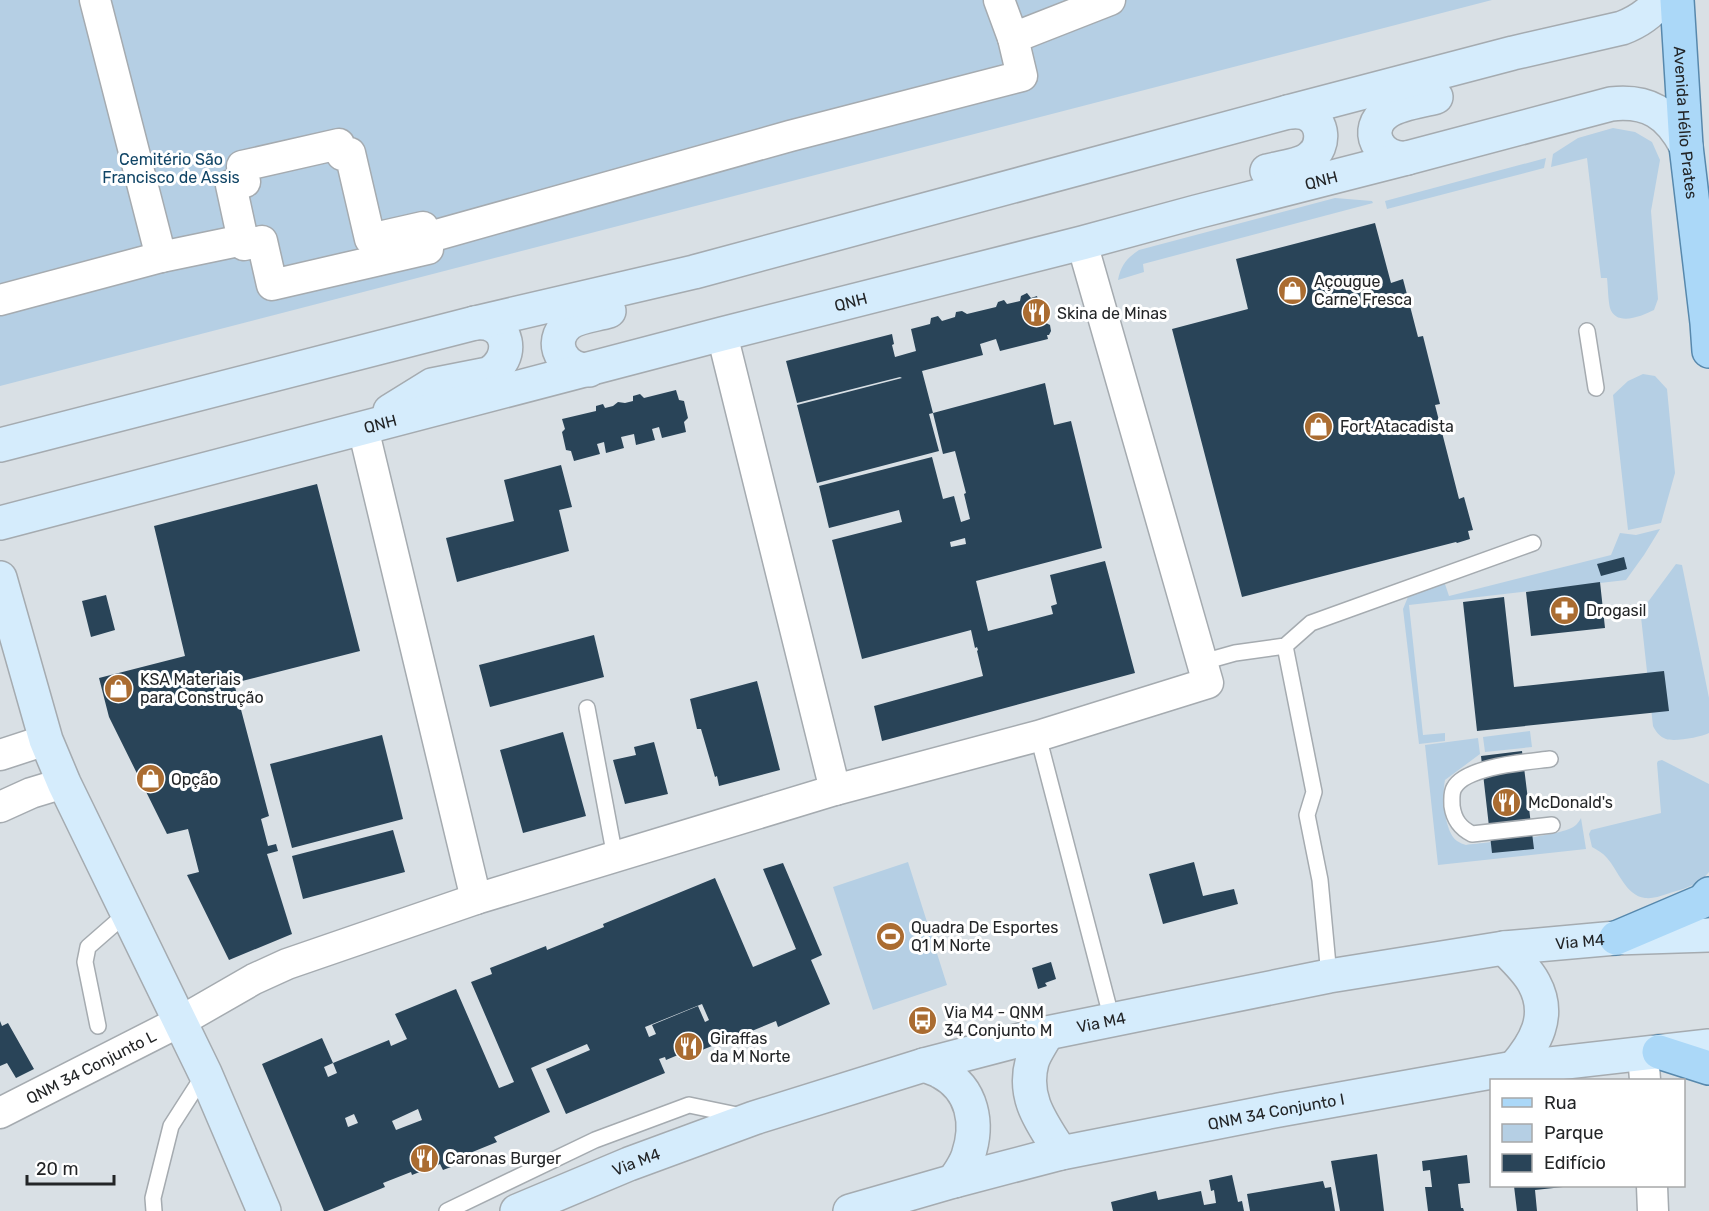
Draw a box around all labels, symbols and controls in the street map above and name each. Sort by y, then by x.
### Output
street label: Avenida Hélio Prates [1670,46,1701,200]
park label: Cemitério São Francisco de Assis [102,150,240,187]
street label: QNH [1303,167,1340,194]
place label: Açougue Carne Fresca [1314,272,1412,309]
shop icon: Açougue Carne Fresca [1277,274,1309,306]
street label: QNH [832,289,869,315]
restaurant icon: Skina de Minas [1020,297,1052,329]
place label: Skina de Minas [1057,304,1167,323]
shop icon: Fort Atacadista [1303,410,1335,442]
street label: QNH [362,411,399,437]
place label: Fort Atacadista [1340,417,1454,436]
pharmacy icon: Drogasil [1549,594,1581,626]
place label: Drogasil [1586,601,1646,620]
place label: KSA Materiais para Construção [140,670,264,707]
shop icon: KSA Materiais para Construção [103,672,135,704]
shop icon: Opção [134,763,166,795]
place label: Opção [171,770,218,789]
restaurant icon: McDonald's [1491,786,1523,818]
place label: McDonald's [1528,793,1613,812]
place label: Quadra De Esportes Q1 M Norte [911,918,1058,955]
sports icon: Quadra De Esportes Q1 M Norte [874,920,906,952]
street label: Via M4 [1554,930,1606,953]
place label: Via M4 - QNM 34 Conjunto M [944,1003,1052,1040]
bus stop icon: Via M4 - QNM 34 Conjunto M [907,1005,939,1037]
street label: Via M4 [1075,1008,1128,1037]
street label: QNM 34 Conjunto L [23,1026,159,1108]
place label: Giraffas da M Norte [710,1029,791,1066]
restaurant icon: Giraffas da M Norte [673,1031,705,1063]
legend [1490,1079,1685,1187]
street label: QNM 34 Conjunto I [1206,1089,1346,1134]
text: Rua [1544,1092,1577,1114]
text: Parque [1544,1122,1604,1144]
restaurant icon: Caronas Burger [408,1142,440,1174]
street label: Via M4 [610,1144,663,1180]
scale bar [27,1148,114,1186]
place label: Caronas Burger [445,1149,561,1168]
text: Edifício [1544,1152,1606,1174]
text: 20 m [36,1158,78,1180]

